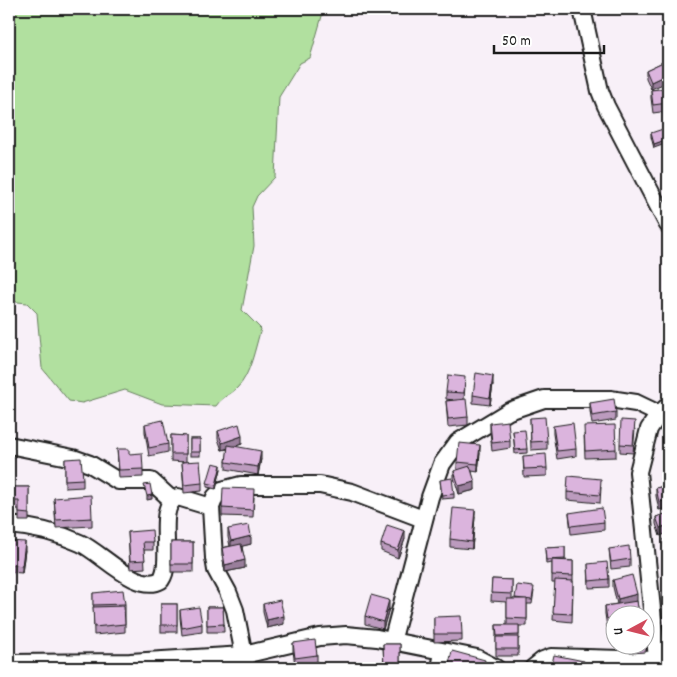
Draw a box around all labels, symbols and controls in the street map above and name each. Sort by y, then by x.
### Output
scale bar [494,22,604,54]
text: 50 m [502,31,531,53]
north arrow [604,604,654,654]
text: U [609,627,629,636]

